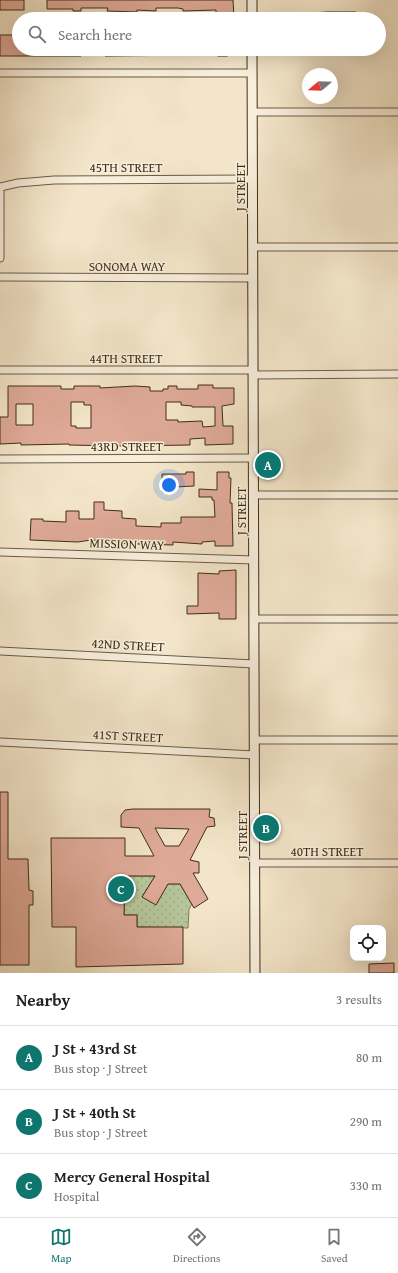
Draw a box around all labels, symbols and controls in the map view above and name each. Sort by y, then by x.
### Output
search box [12,12,386,56]
icon: search [26,23,48,45]
text: Search here [58,24,132,45]
north arrow [302,68,338,104]
street label: 45TH STREET [90,158,163,177]
street label: J STREET [231,162,250,213]
street label: SONOMA WAY [89,257,166,276]
street label: 44TH STREET [90,349,163,368]
street label: 43RD STREET [91,437,164,456]
pin: A [255,450,281,480]
your location [159,475,179,495]
street label: J STREET [232,486,251,537]
street label: MISSION WAY [89,533,165,555]
street label: 42ND STREET [91,634,166,656]
street label: 41ST STREET [92,725,164,747]
street label: J STREET [233,810,252,861]
pin: B [253,813,279,843]
street label: 40TH STREET [291,842,364,861]
pin: C [108,874,134,904]
map controls [350,925,386,961]
button: locate [350,925,386,961]
text: Nearby [16,987,70,1012]
text: 3 results [336,990,382,1009]
text: J St + 43rd St [54,1038,137,1059]
text: A [25,1048,33,1067]
text: 80 m [356,1048,382,1067]
text: Bus stop · J Street [54,1059,148,1078]
text: J St + 40th St [54,1102,136,1123]
text: B [25,1112,33,1131]
text: 290 m [350,1112,382,1131]
text: Bus stop · J Street [54,1123,148,1142]
text: Mercy General Hospital [54,1166,210,1187]
text: C [25,1176,33,1195]
text: 330 m [350,1176,382,1195]
text: Hospital [54,1187,99,1206]
tab: Map [50,1226,72,1266]
tab: Directions [173,1226,220,1266]
tab: Saved [321,1226,348,1266]

